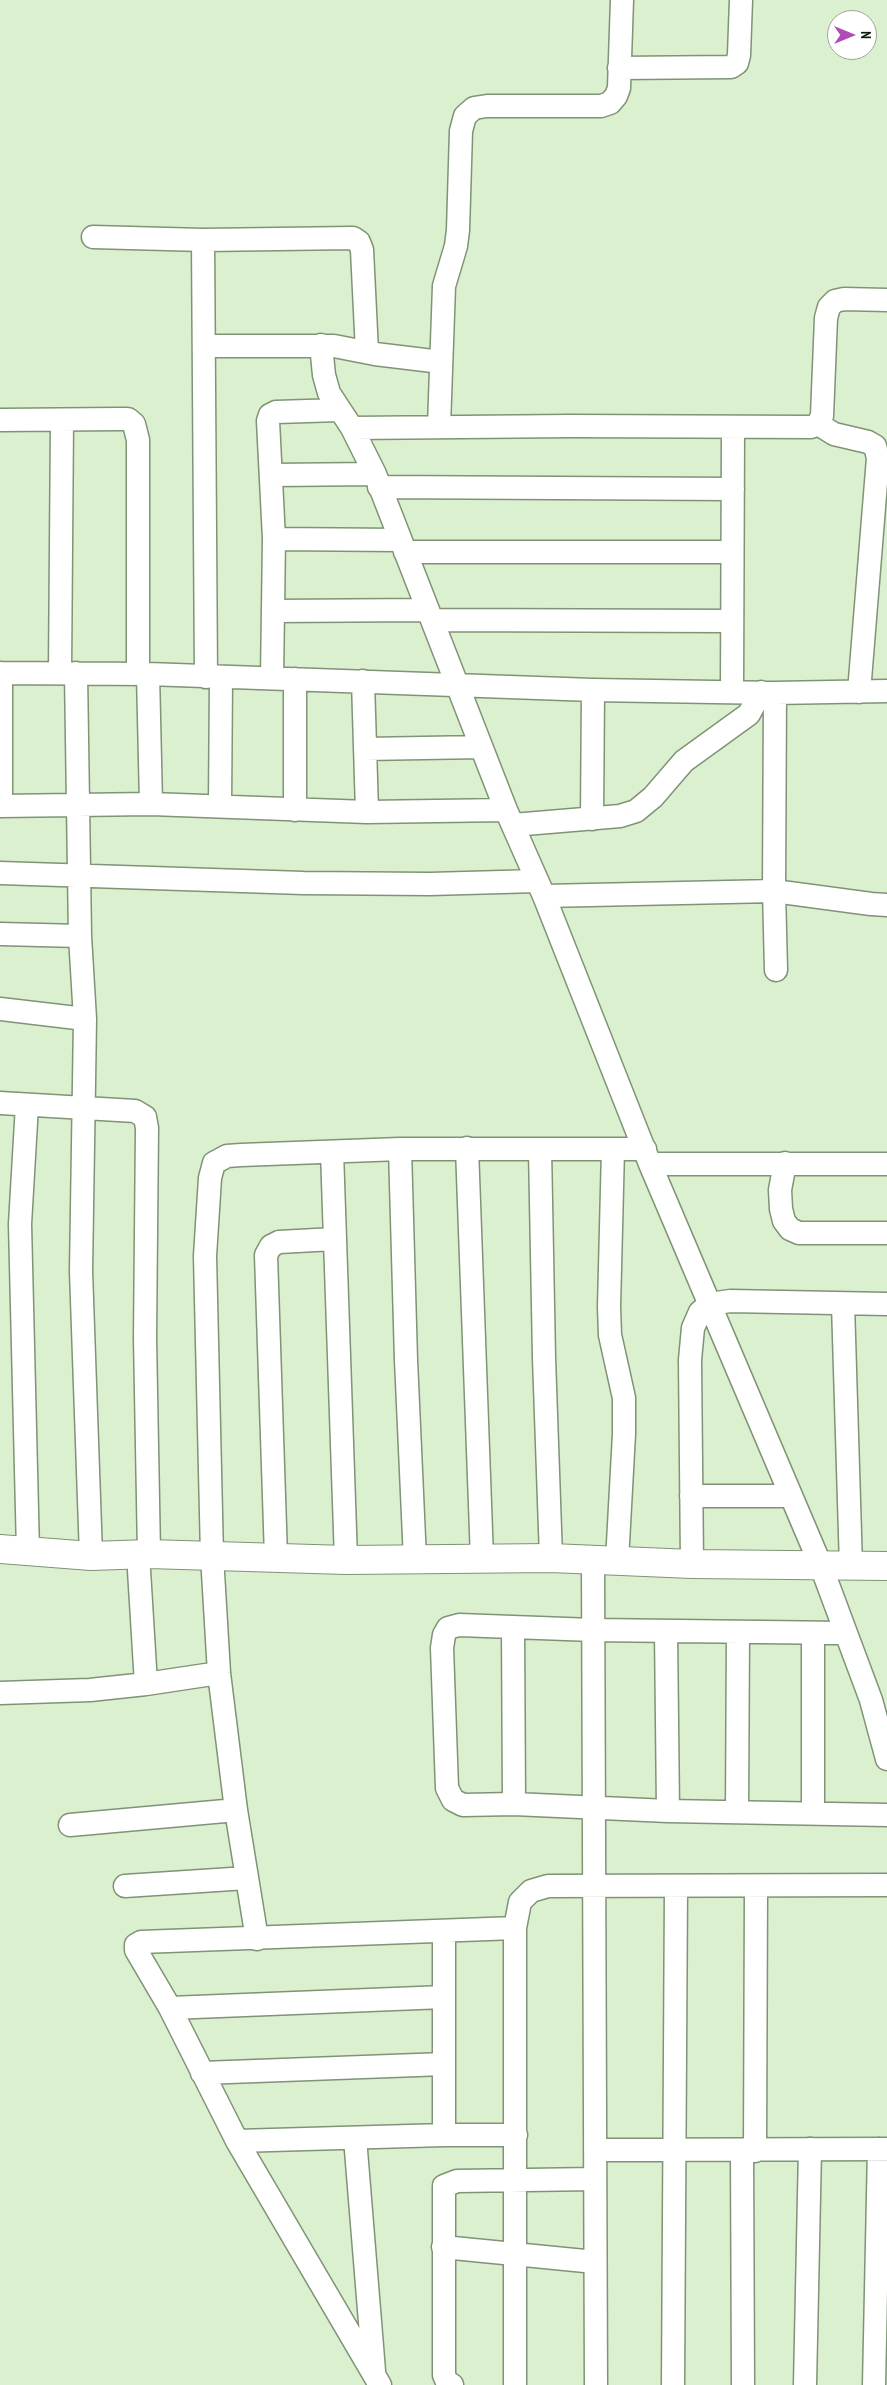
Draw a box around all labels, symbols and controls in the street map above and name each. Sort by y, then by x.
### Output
north arrow [827,10,877,60]
text: N [857,31,875,39]

